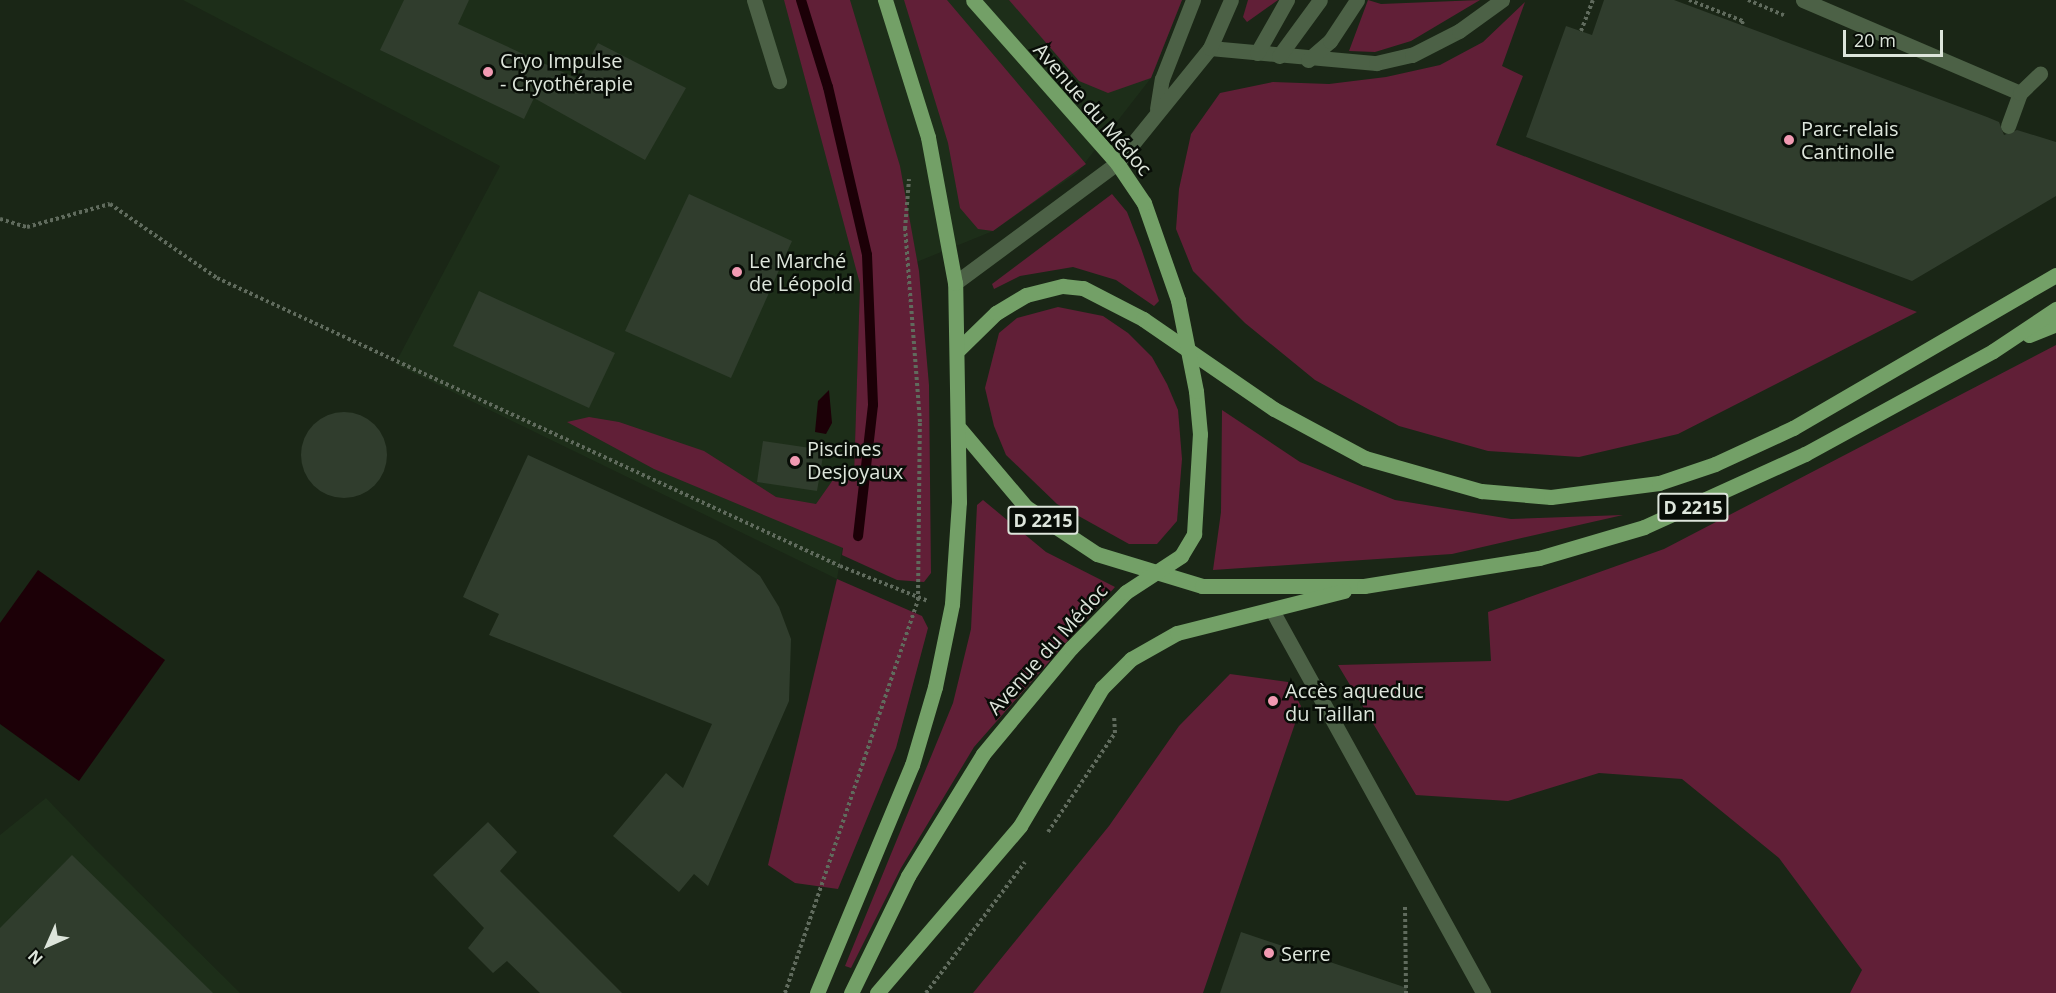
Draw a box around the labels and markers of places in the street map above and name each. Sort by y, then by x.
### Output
place label: Cryo Impulse - Cryothérapie [500,48,633,95]
marker: Cryo Impulse - Cryothérapie [481,65,495,79]
place label: Parc-relais Cantinolle [1801,116,1898,163]
marker: Parc-relais Cantinolle [1782,133,1796,147]
place label: Le Marché de Léopold [749,248,853,295]
marker: Le Marché de Léopold [730,265,744,279]
place label: Piscines Desjoyaux [807,437,903,484]
marker: Piscines Desjoyaux [788,454,802,468]
place label: Accès aqueduc du Taillan [1285,678,1424,725]
marker: Accès aqueduc du Taillan [1266,694,1280,708]
place label: Serre [1281,941,1331,965]
marker: Serre [1262,946,1276,960]

